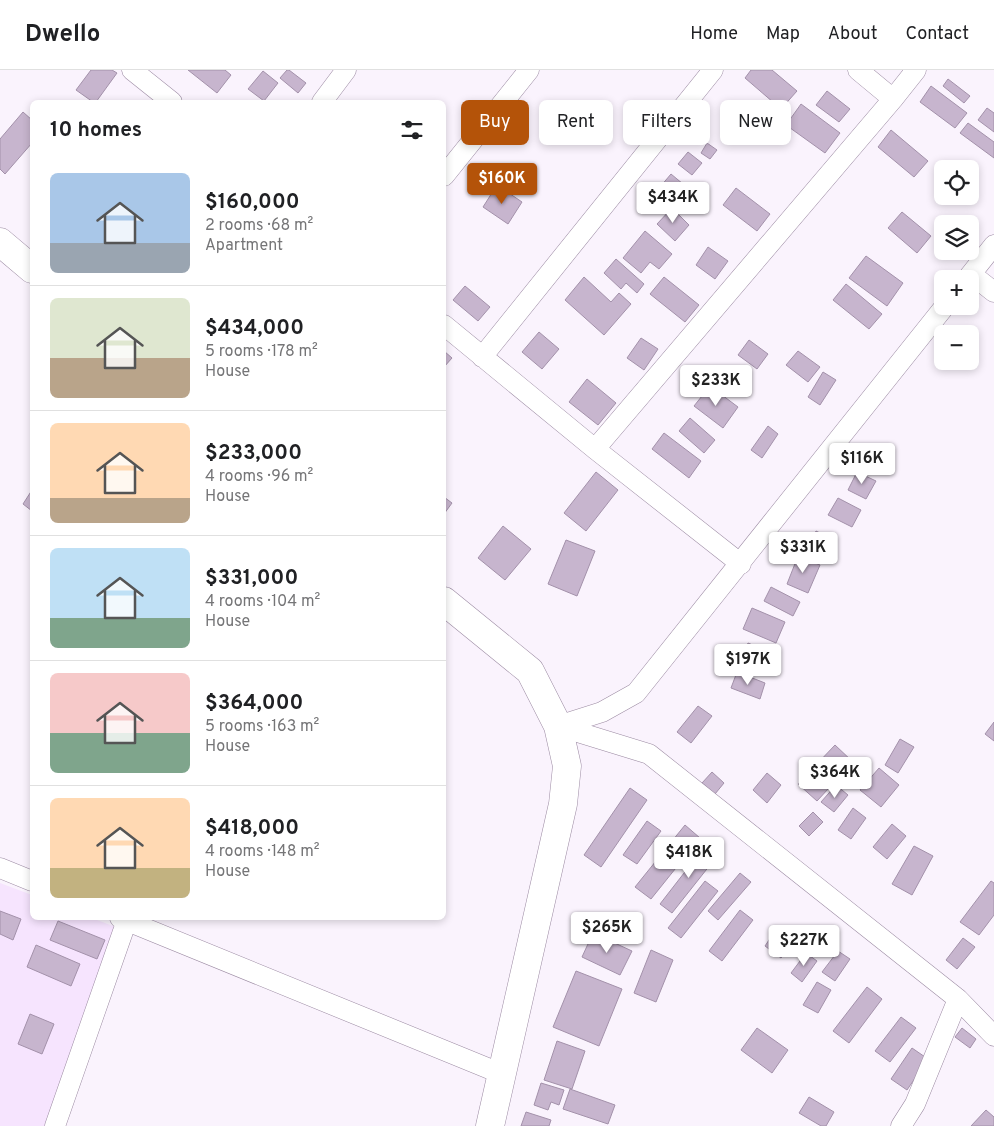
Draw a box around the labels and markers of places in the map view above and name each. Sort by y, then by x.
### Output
pin: $160K [467,162,537,205]
pin: $434K [638,182,708,224]
pin: $233K [681,364,751,407]
pin: $116K [827,442,897,485]
pin: $331K [768,532,838,574]
pin: $197K [713,644,783,686]
pin: $364K [800,756,870,799]
pin: $418K [654,836,724,879]
pin: $265K [572,912,642,954]
pin: $227K [769,924,839,967]

